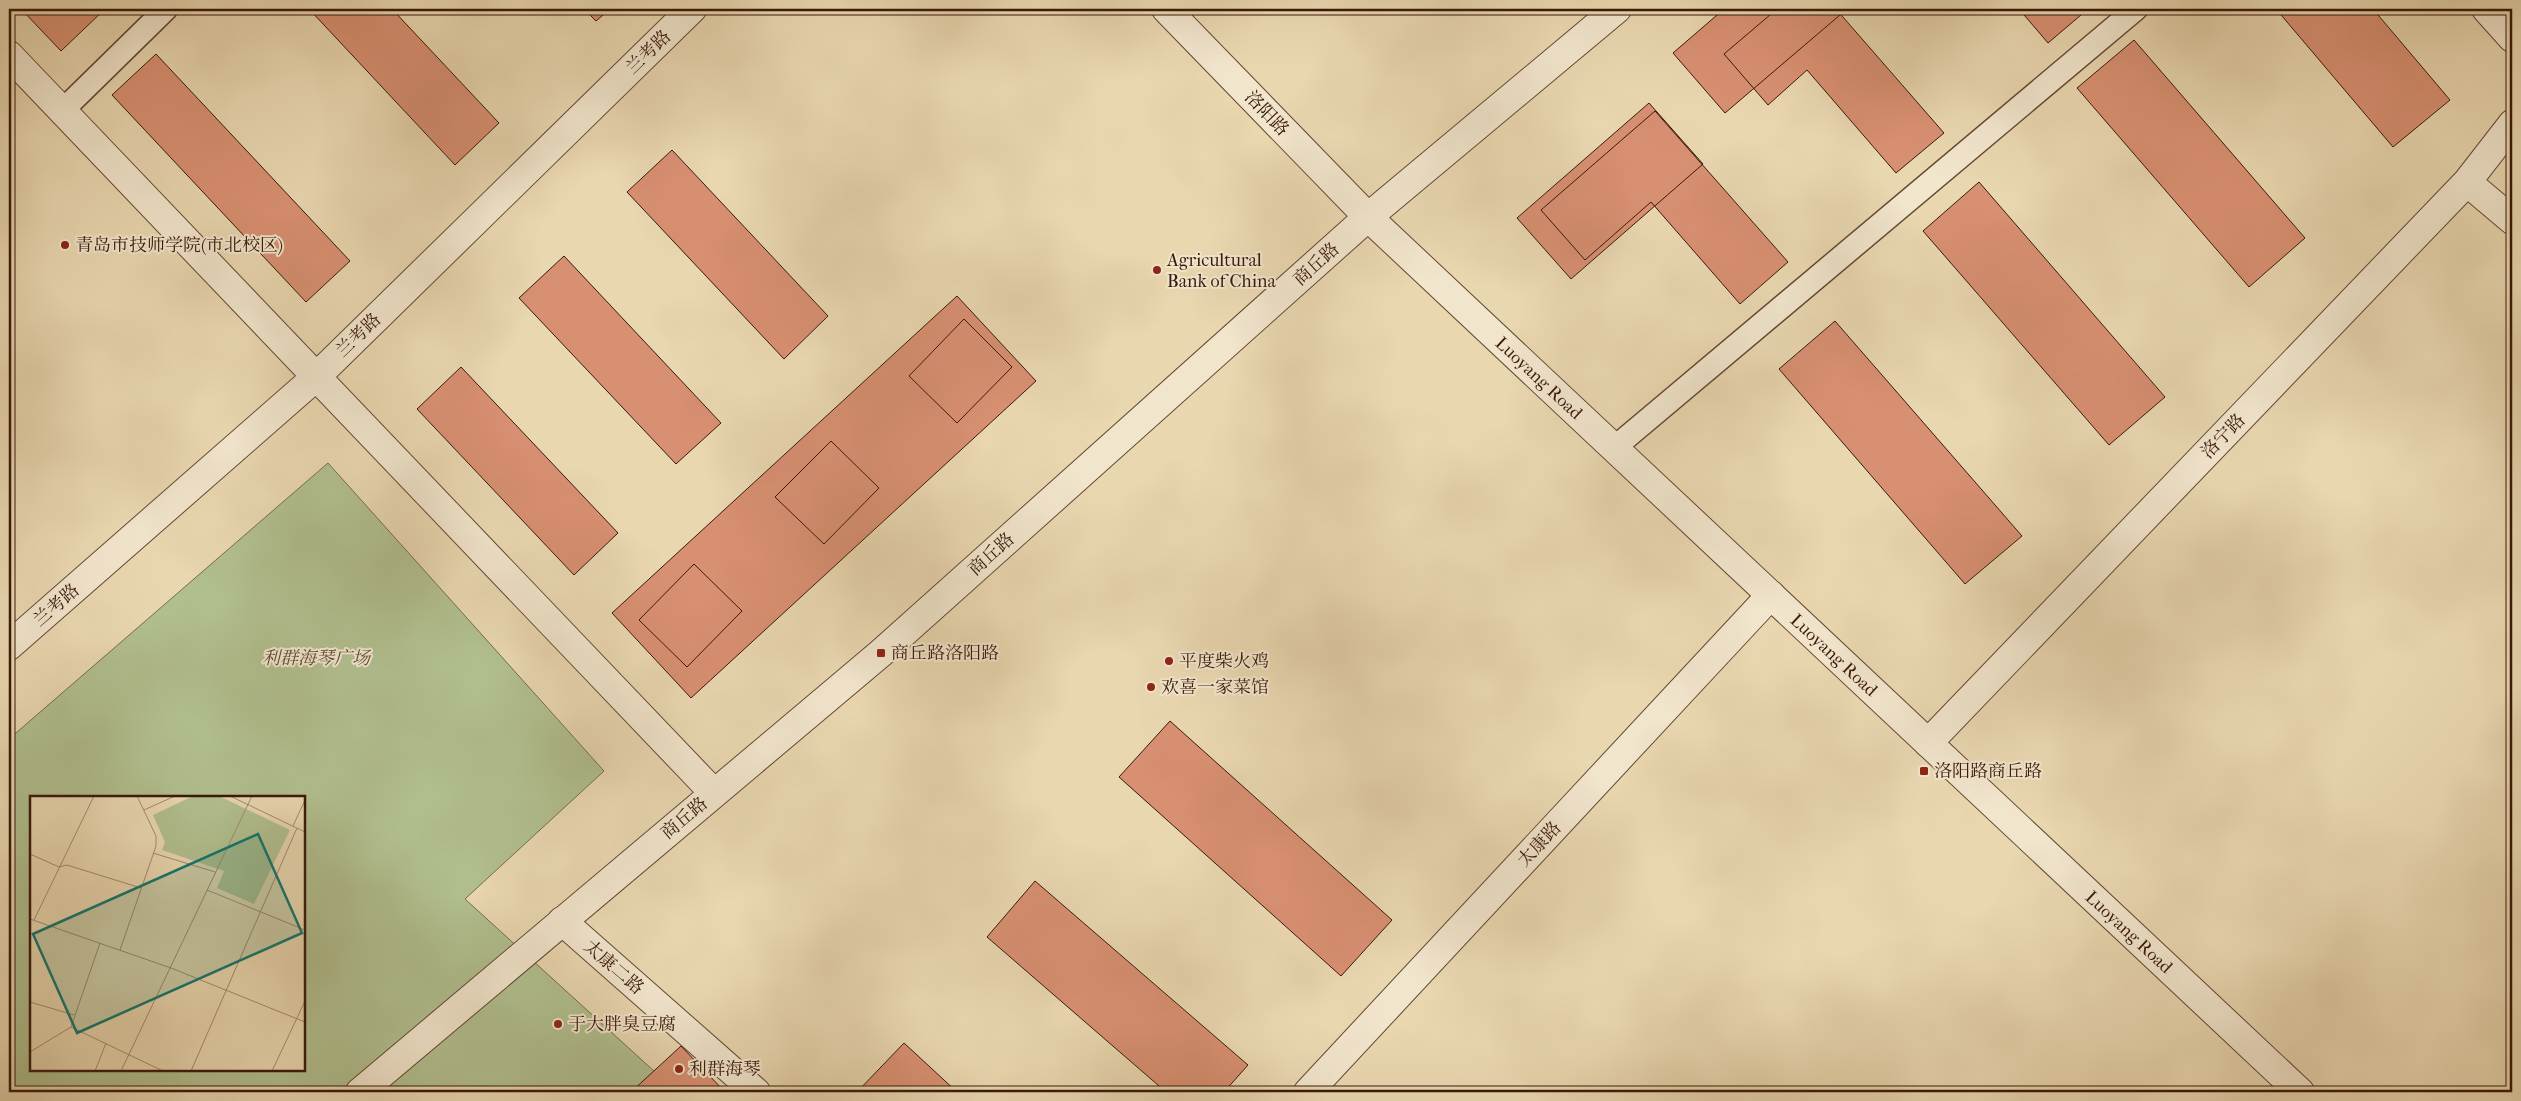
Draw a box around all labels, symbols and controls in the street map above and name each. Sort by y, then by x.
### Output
street label: 兰考路 [622,26,675,79]
street label: 洛阳路 [1240,87,1293,140]
place label: 青岛市技师学院(市北校区) [75,235,283,256]
marker: 青岛市技师学院(市北校区) [59,239,71,251]
street label: 商丘路 [1289,239,1343,290]
place label: Agricultural Bank of China [1166,250,1276,292]
marker: Agricultural Bank of China [1151,264,1163,276]
street label: 兰考路 [332,309,385,362]
street label: Luoyang Road [1491,333,1587,424]
street label: 洛宁路 [2197,410,2250,463]
street label: 商丘路 [964,529,1018,580]
street label: 兰考路 [29,580,84,631]
street label: Luoyang Road [1786,610,1882,701]
place label: 商丘路洛阳路 [891,643,999,664]
marker: 商丘路洛阳路 [875,647,887,659]
park label: 利群海琴广场 [262,648,372,669]
place label: 平度柴火鸡 [1179,651,1269,672]
marker: 平度柴火鸡 [1163,655,1175,667]
place label: 欢喜一家菜馆 [1161,677,1269,698]
marker: 欢喜一家菜馆 [1145,681,1157,693]
place label: 洛阳路商丘路 [1934,761,2042,782]
marker: 洛阳路商丘路 [1918,765,1930,777]
street label: 商丘路 [657,793,712,844]
inset map [30,796,305,1071]
street label: 太康路 [1513,817,1565,871]
street label: Luoyang Road [2081,887,2177,978]
street label: 太康二路 [580,936,648,999]
place label: 于大胖臭豆腐 [568,1014,676,1035]
marker: 于大胖臭豆腐 [552,1018,564,1030]
place label: 利群海琴 [689,1059,761,1080]
marker: 利群海琴 [673,1063,685,1075]

